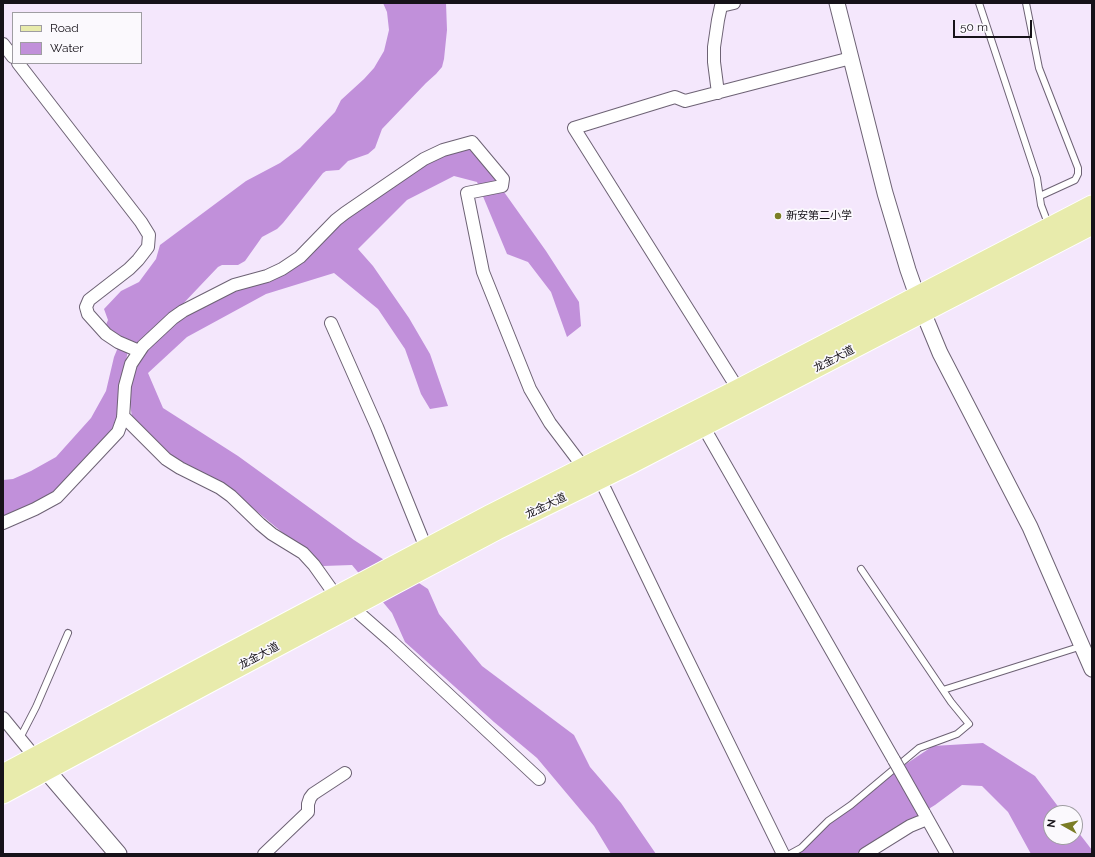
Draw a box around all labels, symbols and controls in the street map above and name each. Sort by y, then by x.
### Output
legend [12,12,142,64]
scale bar [955,12,1034,38]
text: 50 m [960,20,988,34]
text: Road [50,21,79,35]
text: Water [50,41,84,55]
place label: 新安第二小学 [786,209,852,223]
marker: 新安第二小学 [773,211,783,221]
street label: 龙金大道 [811,343,857,375]
street label: 龙金大道 [523,490,569,522]
street label: 龙金大道 [236,640,282,672]
north arrow [1043,805,1083,845]
text: N [1045,818,1059,828]

